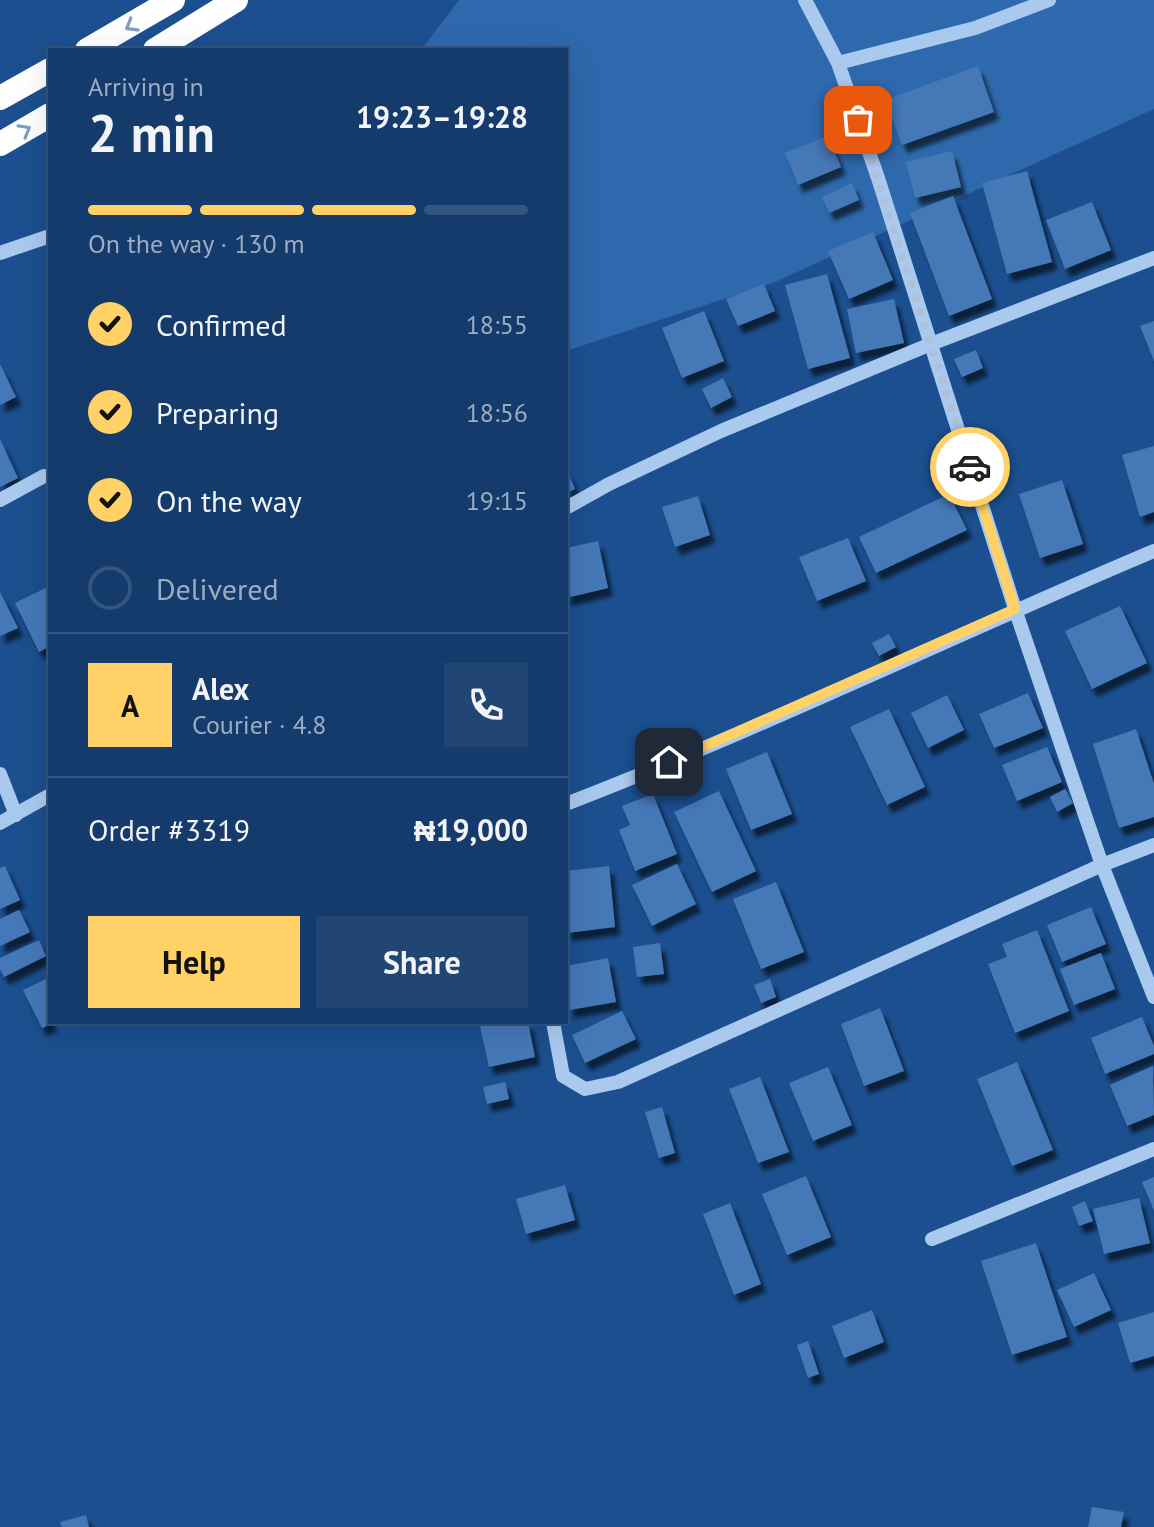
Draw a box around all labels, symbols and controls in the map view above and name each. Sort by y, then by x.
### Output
one-way arrow [125,16,139,31]
text: Arriving in [88,70,204,103]
pin [824,86,892,154]
text: 19:23–19:28 [356,97,528,136]
icon: bag [836,98,880,142]
text: 2 min [88,99,215,166]
one-way arrow [16,124,31,140]
text: On the way · 130 m [88,227,305,260]
icon: check [88,302,132,346]
text: Confirmed [156,305,287,344]
text: 18:55 [466,308,528,341]
icon: check [88,390,132,434]
text: Preparing [156,393,279,432]
text: 18:56 [466,396,528,429]
courier [930,427,1010,507]
icon: car [948,445,992,489]
icon: check [88,478,132,522]
text: On the way [156,481,302,520]
text: 19:15 [466,484,528,517]
text: Delivered [156,569,279,608]
button: phone [444,663,528,747]
text: Alex [192,669,249,708]
text: A [121,686,139,725]
text: Courier · 4.8 [192,708,326,741]
pin [635,728,703,796]
icon: home [647,740,691,784]
text: Order #3319 [88,810,250,849]
text: ₦19,000 [414,810,528,849]
button: Help [88,916,300,1008]
button: Share [316,916,528,1008]

